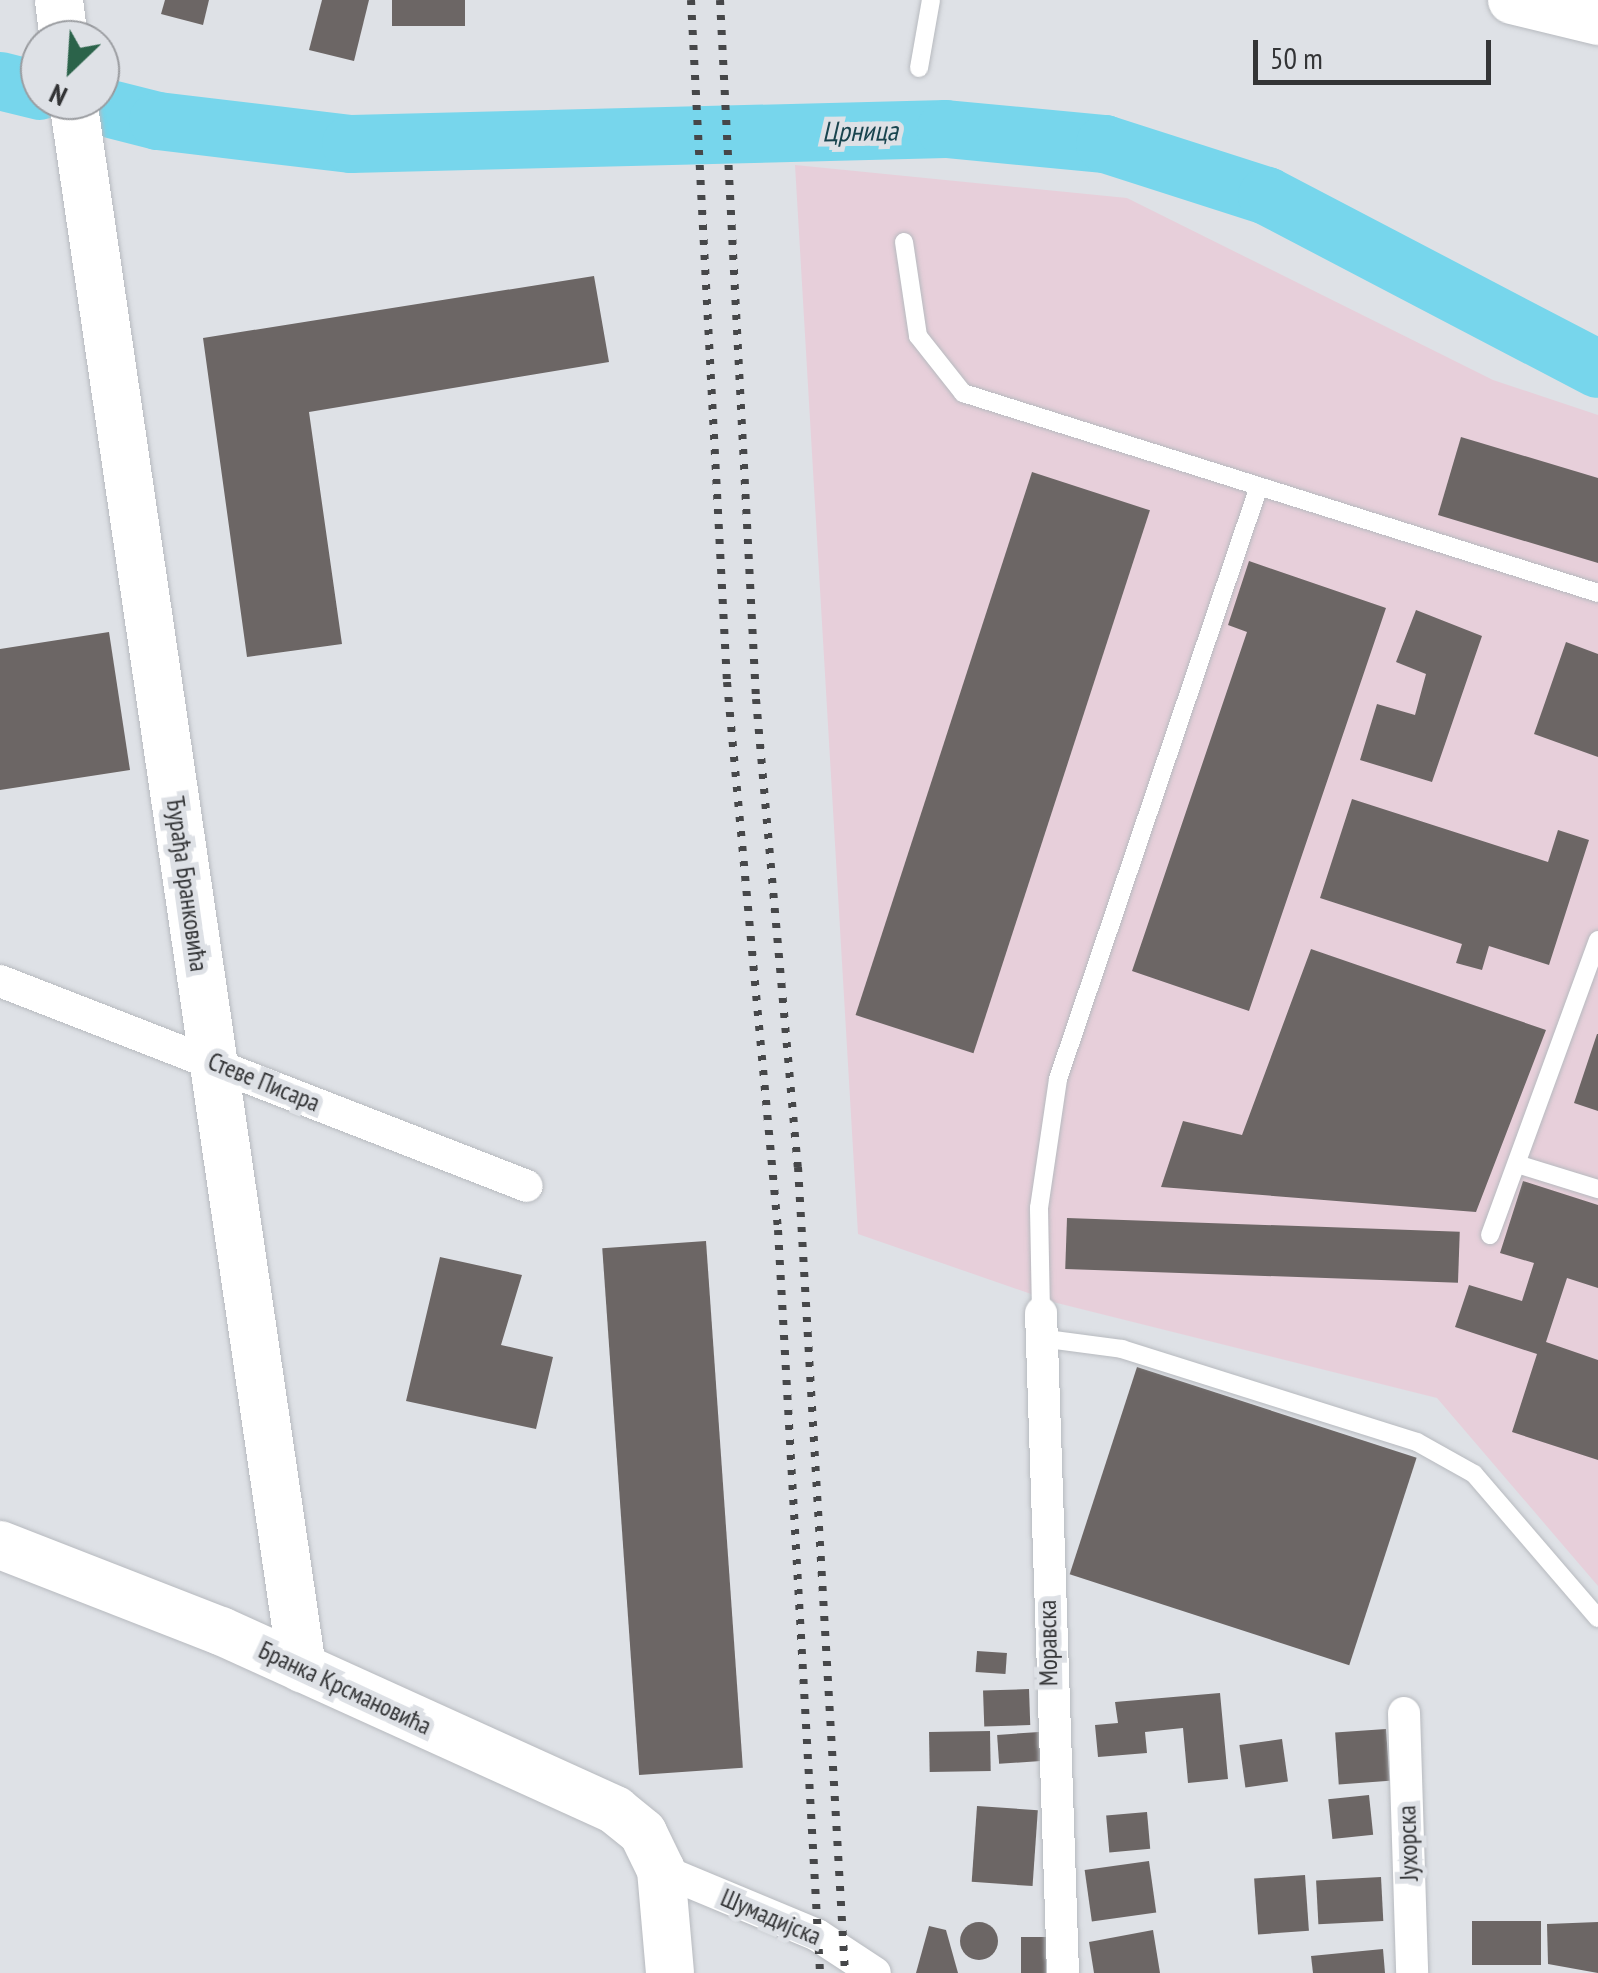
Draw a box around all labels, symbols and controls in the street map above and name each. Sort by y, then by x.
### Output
north arrow [20,20,120,120]
scale bar [1258,20,1496,82]
text: 50 m [1270,38,1323,77]
text: N [43,76,73,116]
water label: Црница [822,114,898,148]
street label: Ђурађа Бранковића [160,794,214,974]
street label: Стеве Писара [204,1046,324,1118]
street label: Моравска [1032,1600,1064,1686]
street label: Бранка Крсмановића [254,1635,436,1741]
street label: Јухорска [1392,1805,1424,1881]
street label: Шумадијска [716,1883,826,1951]

